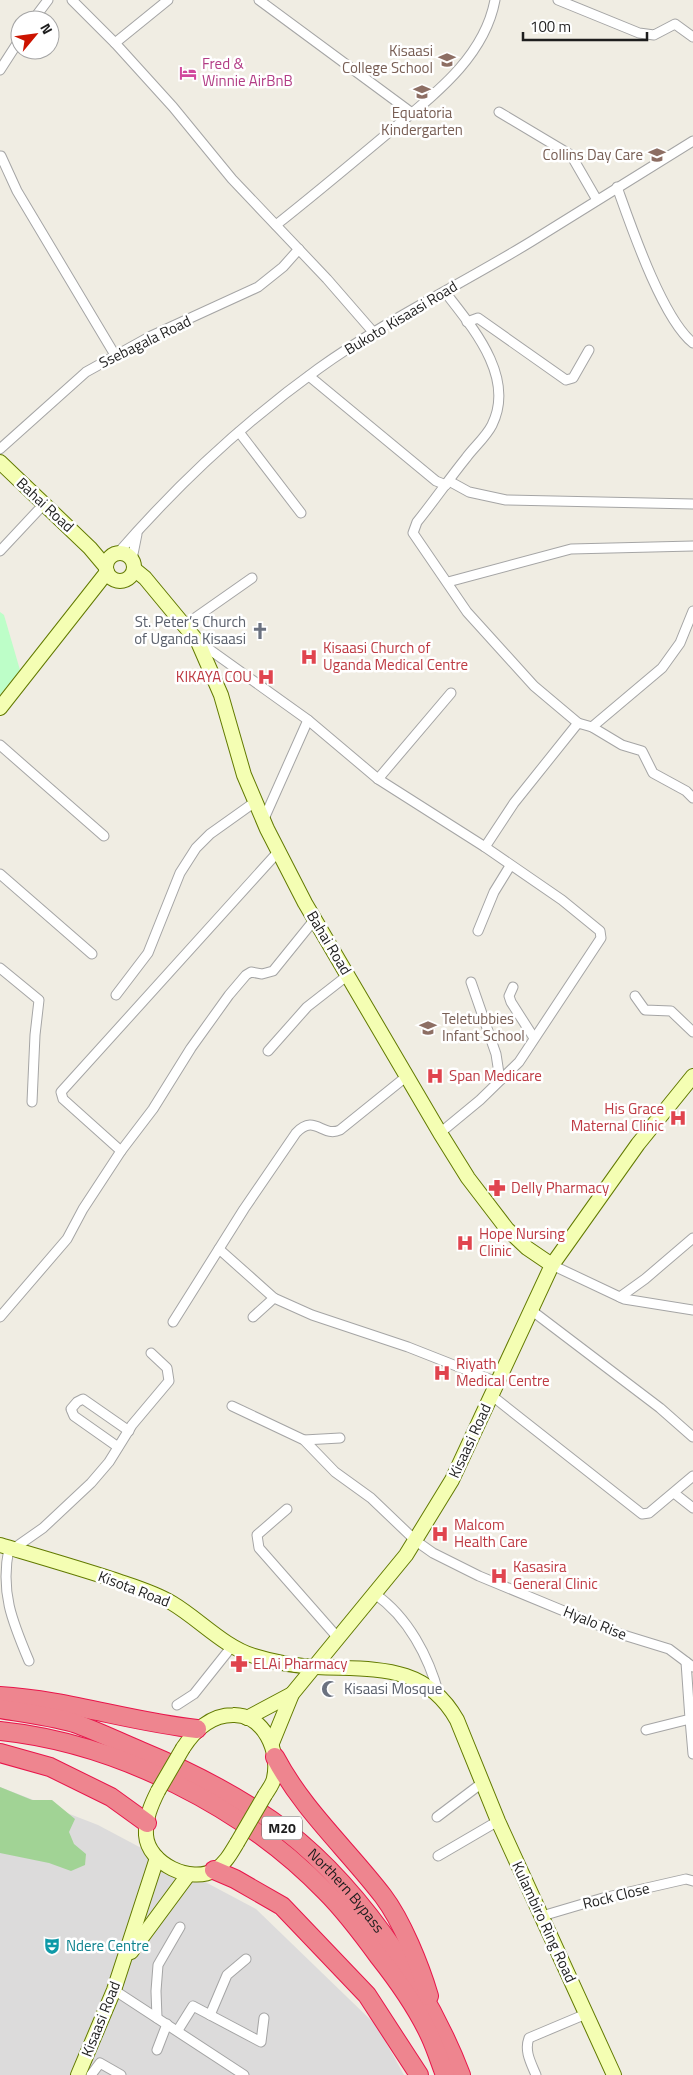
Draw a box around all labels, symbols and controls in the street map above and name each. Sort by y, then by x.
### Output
north arrow [10,10,60,60]
scale bar [523,10,647,42]
text: 100 m [530,15,571,38]
text: N [35,19,58,38]
place label: Kisaasi College School [342,39,433,79]
school or university icon: Kisaasi College School [437,50,457,70]
place label: Fred & Winnie AirBnB [202,52,293,92]
hotel icon: Fred & Winnie AirBnB [178,63,198,83]
school or university icon: Equatoria Kindergarten [412,82,432,102]
place label: Equatoria Kindergarten [381,101,463,141]
place label: Collins Day Care [543,143,643,166]
school or university icon: Collins Day Care [647,145,667,165]
street label: Bukoto Kisaasi Road [340,275,462,360]
street label: Ssebagala Road [95,309,195,374]
street label: Bahai Road [11,472,79,537]
place label: St. Peter’s Church of Uganda Kisaasi [134,610,246,650]
church icon: St. Peter’s Church of Uganda Kisaasi [250,621,270,641]
place label: Kisaasi Church of Uganda Medical Centre [323,636,468,676]
hospital icon: Kisaasi Church of Uganda Medical Centre [299,647,319,667]
place label: KIKAYA COU [176,665,252,688]
hospital icon: KIKAYA COU [256,667,276,687]
street label: Bahai Road [301,906,358,979]
place label: Teletubbies Infant School [442,1007,525,1047]
school or university icon: Teletubbies Infant School [418,1018,438,1038]
place label: Span Medicare [449,1064,542,1087]
hospital icon: Span Medicare [425,1066,445,1086]
place label: His Grace Maternal Clinic [571,1097,664,1137]
hospital icon: His Grace Maternal Clinic [668,1108,688,1128]
place label: Delly Pharmacy [511,1176,609,1199]
pharmacy icon: Delly Pharmacy [487,1178,507,1198]
place label: Hope Nursing Clinic [479,1222,565,1262]
hospital icon: Hope Nursing Clinic [455,1233,475,1253]
place label: Riyath Medical Centre [456,1352,550,1392]
hospital icon: Riyath Medical Centre [432,1363,452,1383]
street label: Kisaasi Road [442,1400,497,1482]
place label: Malcom Health Care [454,1513,528,1553]
hospital icon: Malcom Health Care [430,1524,450,1544]
place label: Kasasira General Clinic [513,1555,598,1595]
street label: Kisota Road [95,1564,173,1613]
hospital icon: Kasasira General Clinic [489,1566,509,1586]
street label: Hyalo Rise [560,1599,630,1646]
place label: ELAi Pharmacy [253,1652,348,1675]
pharmacy icon: ELAi Pharmacy [229,1654,249,1674]
place label: Kisaasi Mosque [344,1677,442,1700]
mosque icon: Kisaasi Mosque [320,1679,340,1699]
road number: M20 [262,1816,302,1840]
street label: Northern Bypass [303,1843,390,1938]
street label: Kulambiro Ring Road [506,1857,583,1986]
street label: Rock Close [580,1876,652,1915]
place label: Ndere Centre [66,1934,149,1957]
theatre icon: Ndere Centre [42,1936,62,1956]
street label: Kisaasi Road [75,1977,126,2060]

